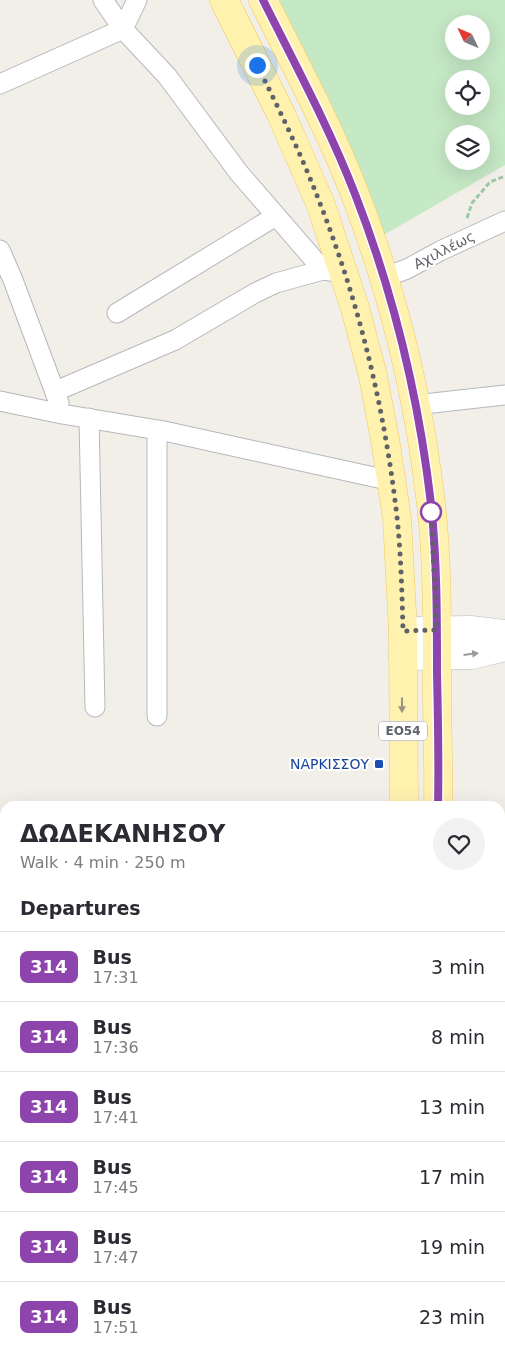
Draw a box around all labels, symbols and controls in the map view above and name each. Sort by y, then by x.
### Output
north arrow [445,15,490,60]
map controls [445,15,490,170]
your location [245,53,270,78]
button: locate [445,70,490,115]
button: layers [445,125,490,170]
street label: Αχιλλέως [411,228,477,272]
unlabelled marker [420,501,442,523]
one-way arrow [464,650,480,658]
one-way arrow [399,697,407,713]
road number: ΕΟ54 [379,721,427,740]
place label: ΝΑΡΚΙΣΣΟΥ [290,756,369,772]
marker: ΝΑΡΚΙΣΣΟΥ [373,758,385,770]
button: heart [433,818,485,870]
text: ΔΩΔΕΚΑΝΗΣΟΥ [20,820,225,848]
text: Walk · 4 min · 250 m [20,853,185,872]
text: Departures [20,897,141,919]
text: Bus [93,946,132,968]
text: 314 [30,956,68,977]
text: 3 min [431,956,485,978]
text: 17:31 [93,968,139,987]
text: Bus [93,1016,132,1038]
text: 314 [30,1026,68,1047]
text: 8 min [431,1026,485,1048]
text: 17:36 [93,1038,139,1057]
text: Bus [93,1086,132,1108]
text: 314 [30,1096,68,1117]
text: 13 min [419,1096,485,1118]
text: 17:41 [93,1108,139,1127]
text: Bus [93,1156,132,1178]
text: 314 [30,1166,68,1187]
text: 17 min [419,1166,485,1188]
text: 17:45 [93,1178,139,1197]
text: Bus [93,1226,132,1248]
text: 314 [30,1236,68,1257]
text: 19 min [419,1236,485,1258]
text: 17:47 [93,1248,139,1267]
text: Bus [93,1296,132,1318]
text: 314 [30,1306,68,1327]
text: 23 min [419,1306,485,1328]
text: 17:51 [93,1318,139,1337]

